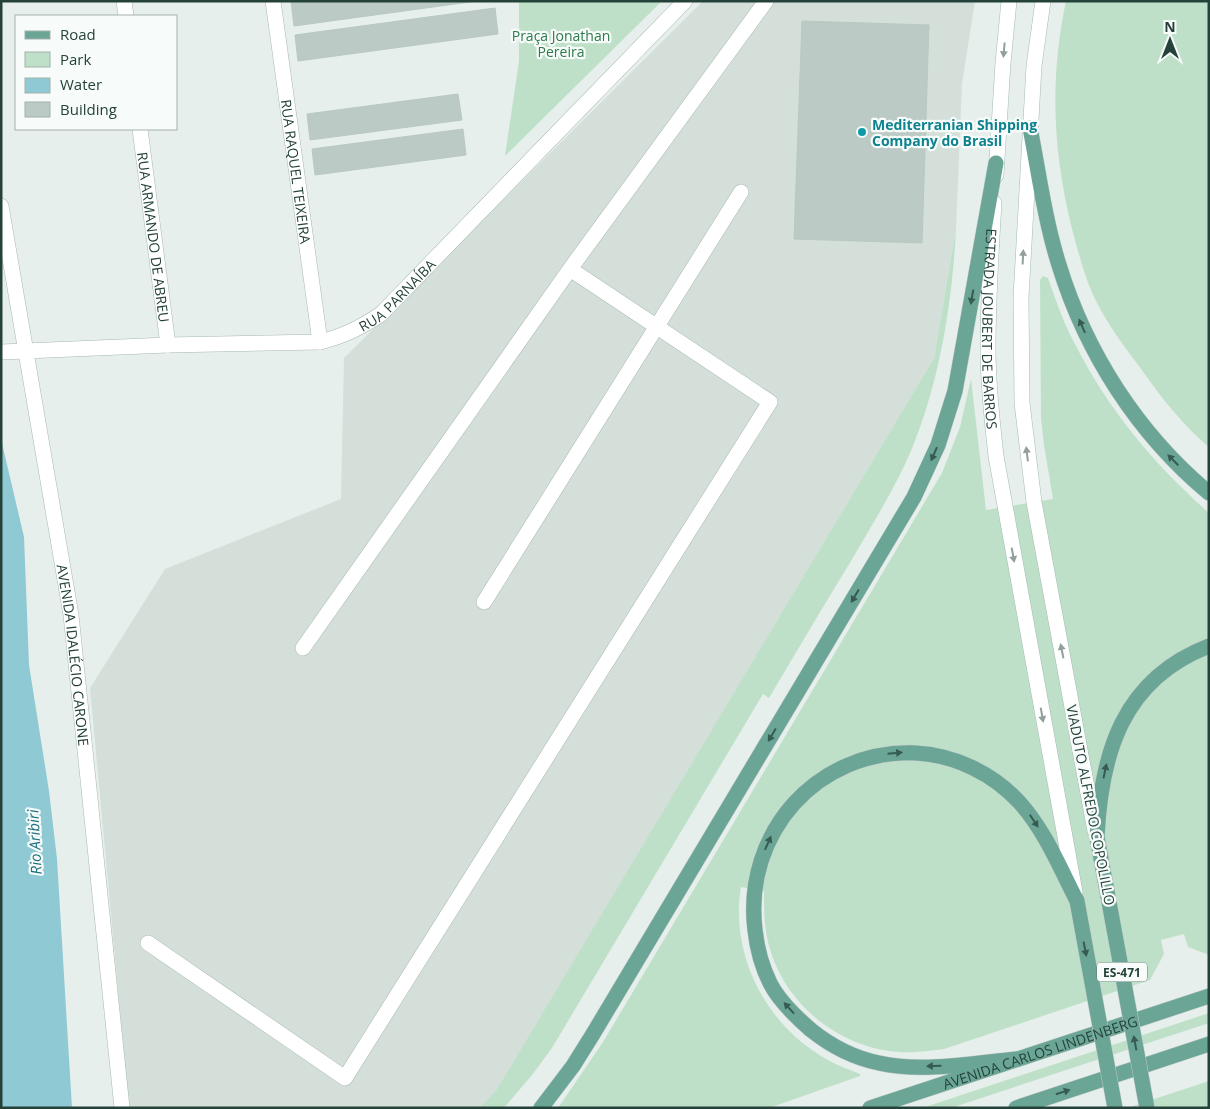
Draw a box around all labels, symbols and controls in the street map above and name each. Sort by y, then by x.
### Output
legend [15,15,178,130]
north arrow [1145,15,1195,65]
text: N [1164,17,1176,36]
text: Road [60,24,96,44]
park label: Praça Jonathan Pereira [512,26,610,61]
one-way arrow [1000,42,1008,58]
text: Park [60,49,91,69]
text: Water [60,74,102,94]
street label: RUA RAQUEL TEIXEIRA [277,98,316,245]
text: Building [60,99,117,119]
place label: Mediterranian Shipping Company do Brasil [872,115,1037,150]
marker: Mediterranian Shipping Company do Brasil [856,126,868,138]
street label: RUA ARMANDO DE ABREU [134,151,174,323]
street label: ESTRADA JOUBERT DE BARROS [978,228,1002,430]
one-way arrow [1019,249,1027,265]
street label: RUA PARNAÍBA [355,254,439,335]
one-way arrow [968,289,976,305]
one-way arrow [1078,319,1086,333]
one-way arrow [1023,446,1031,462]
one-way arrow [930,447,938,461]
one-way arrow [1167,454,1179,466]
one-way arrow [1009,548,1017,563]
street label: AVENIDA IDALÉCIO CARONE [53,563,94,747]
one-way arrow [850,589,859,602]
one-way arrow [1058,644,1066,659]
street label: VIADUTO ALFREDO COPOLILLO [1062,703,1120,907]
one-way arrow [1039,707,1047,723]
one-way arrow [767,729,776,742]
one-way arrow [887,749,903,757]
one-way arrow [1101,764,1109,779]
water label: Rio Aribiri [22,809,46,875]
one-way arrow [1029,814,1039,828]
one-way arrow [765,836,773,850]
one-way arrow [1082,941,1090,957]
road number: ES-471 [1097,962,1147,982]
one-way arrow [783,1003,795,1015]
street label: AVENIDA CARLOS LINDENBERG [940,1011,1140,1093]
one-way arrow [1130,1034,1138,1050]
one-way arrow [926,1063,942,1071]
one-way arrow [1055,1088,1070,1096]

